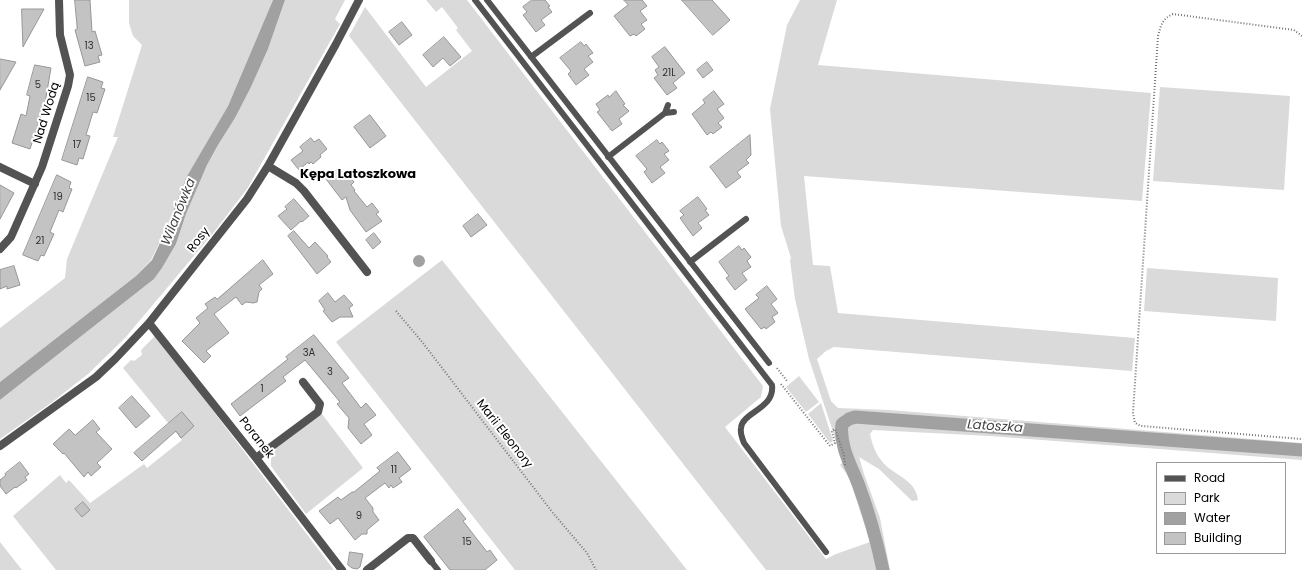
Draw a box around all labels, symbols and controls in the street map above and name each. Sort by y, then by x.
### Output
house number: 13 [84,40,94,52]
house number: 21L [662,67,676,79]
house number: 5 [35,79,41,91]
street label: Nad Wodą [31,81,63,145]
house number: 15 [86,92,96,104]
house number: 17 [73,139,81,151]
district label: Kępa Latoszkowa [300,167,416,183]
water label: Wilanówka [159,176,199,248]
house number: 19 [53,191,63,203]
street label: Rosy [185,225,213,255]
house number: 21 [36,235,44,247]
house number: 3A [303,347,315,359]
house number: 3 [327,366,333,378]
house number: 1 [260,383,264,395]
street label: Marii Eleonory [473,397,535,471]
street label: Poranek [235,414,277,462]
water label: Latoszka [967,417,1023,437]
legend [1156,462,1286,554]
house number: 11 [391,464,397,476]
text: Road [1194,469,1225,486]
text: Park [1194,489,1220,506]
text: Water [1194,509,1230,526]
house number: 9 [356,510,362,522]
text: Building [1194,529,1242,546]
house number: 15 [462,536,472,548]

